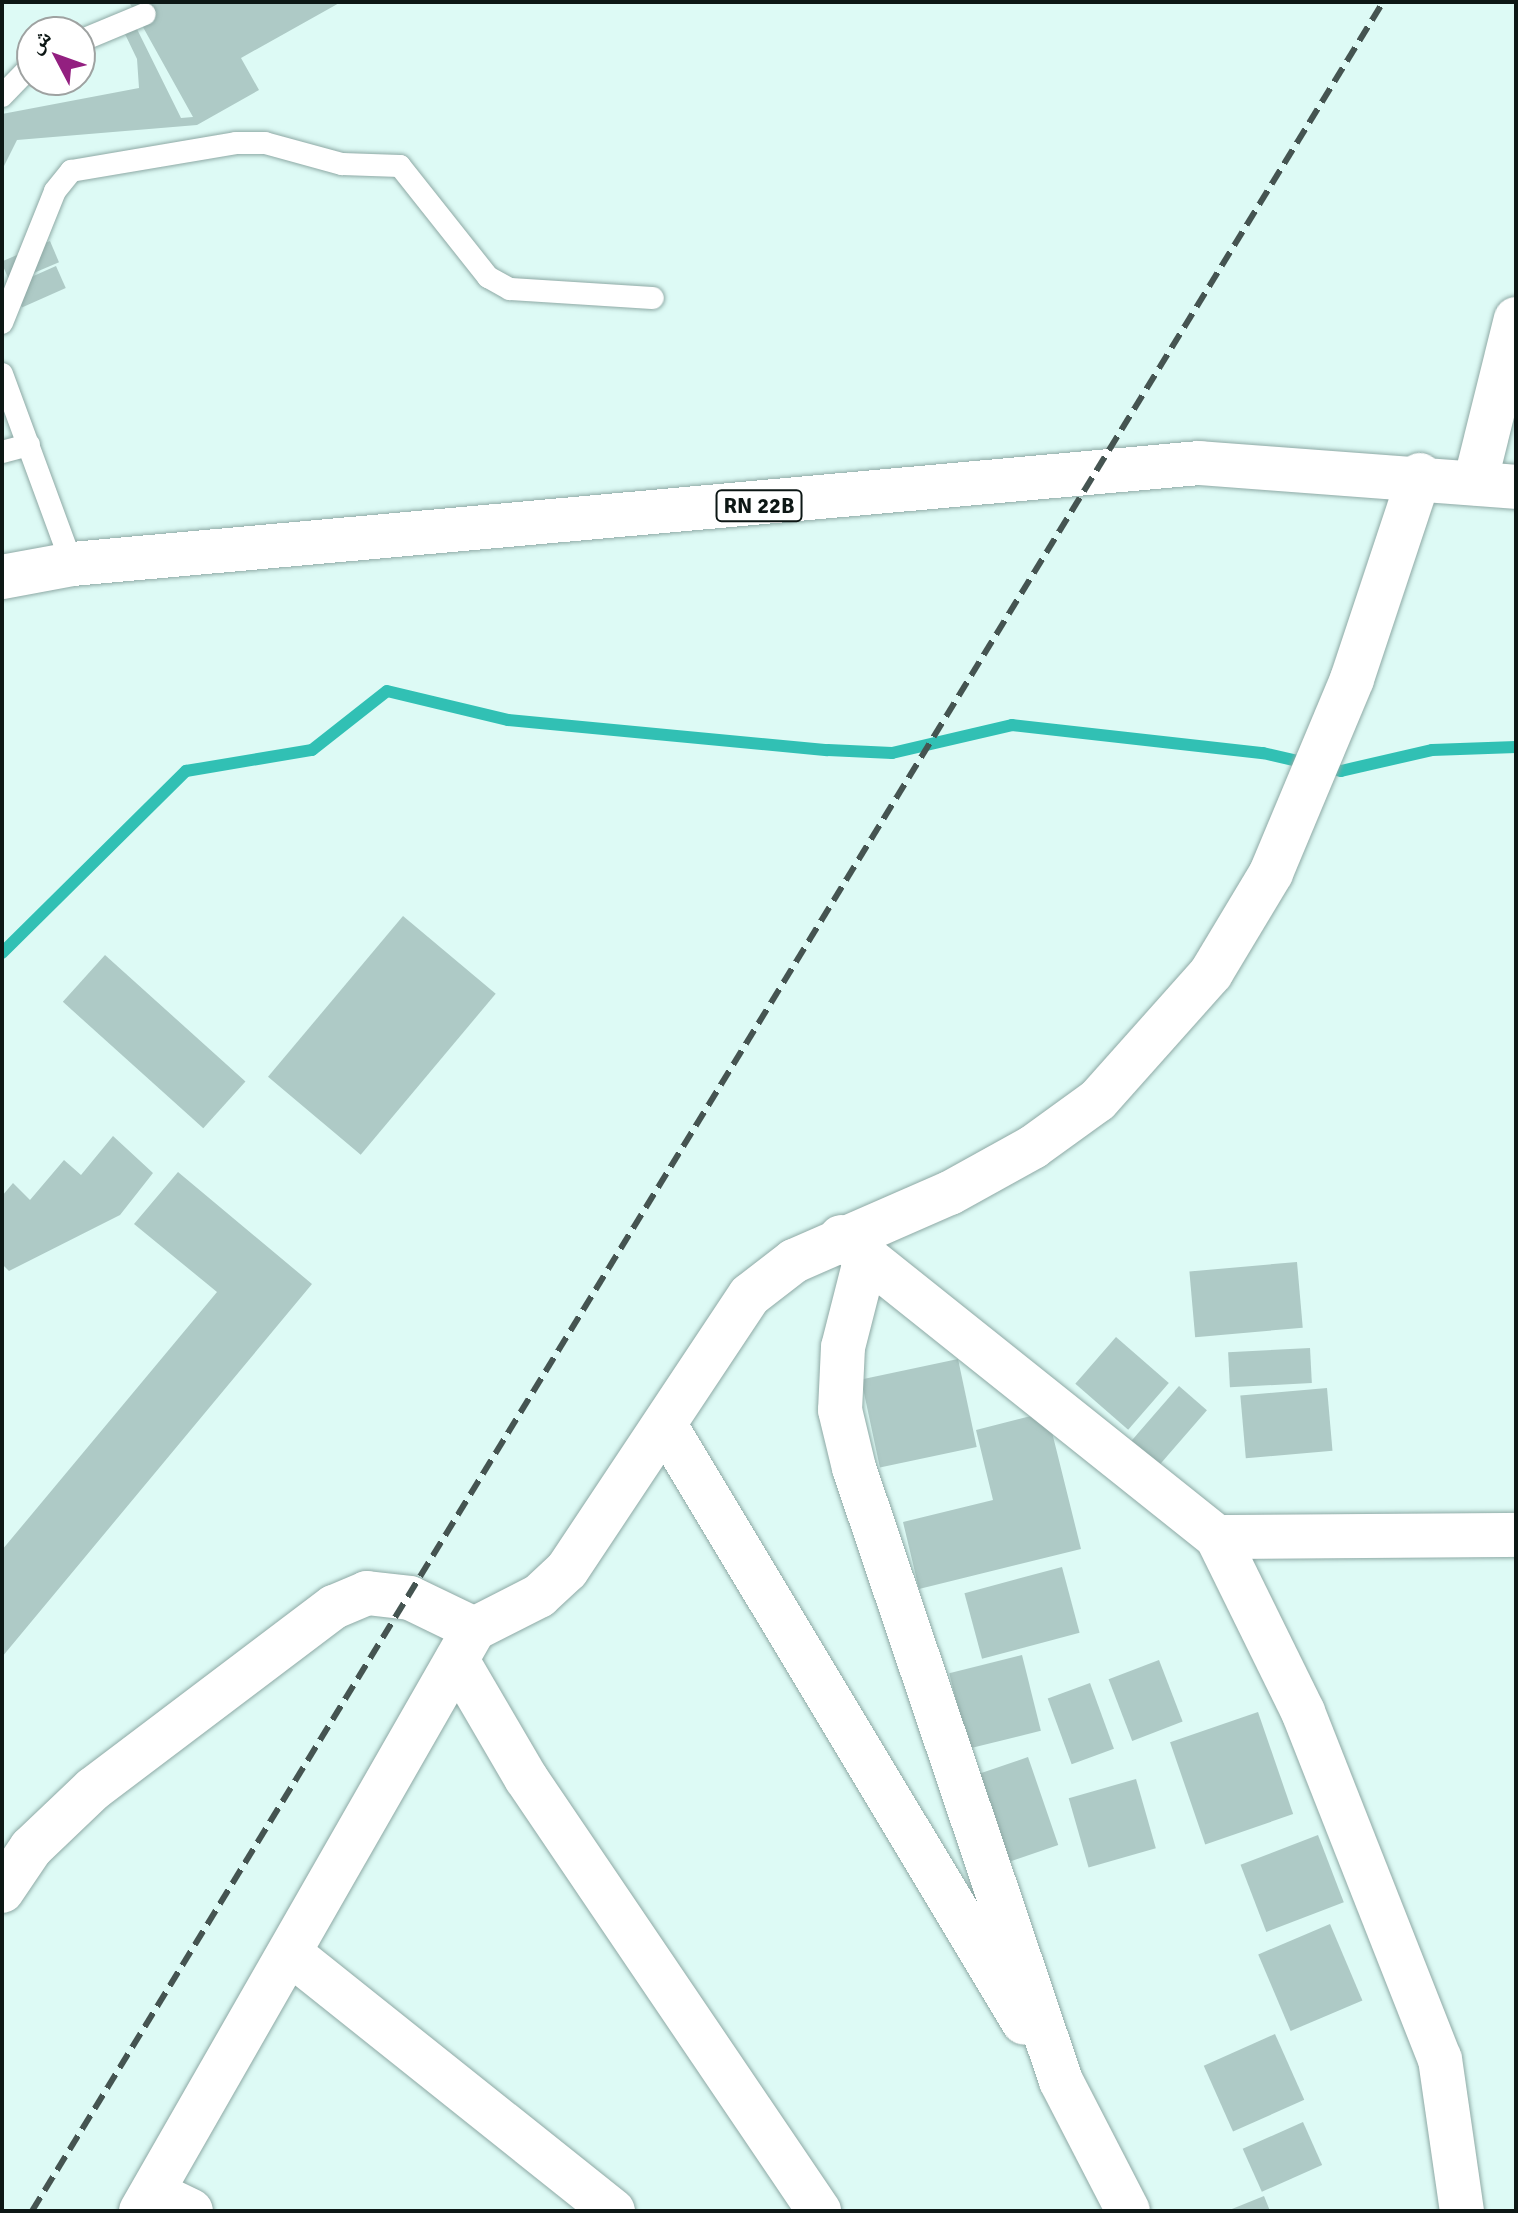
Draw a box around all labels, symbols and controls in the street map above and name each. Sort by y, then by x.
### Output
north arrow [16,16,96,96]
text: ش [21,24,57,59]
road number: RN 22B [715,488,803,524]

